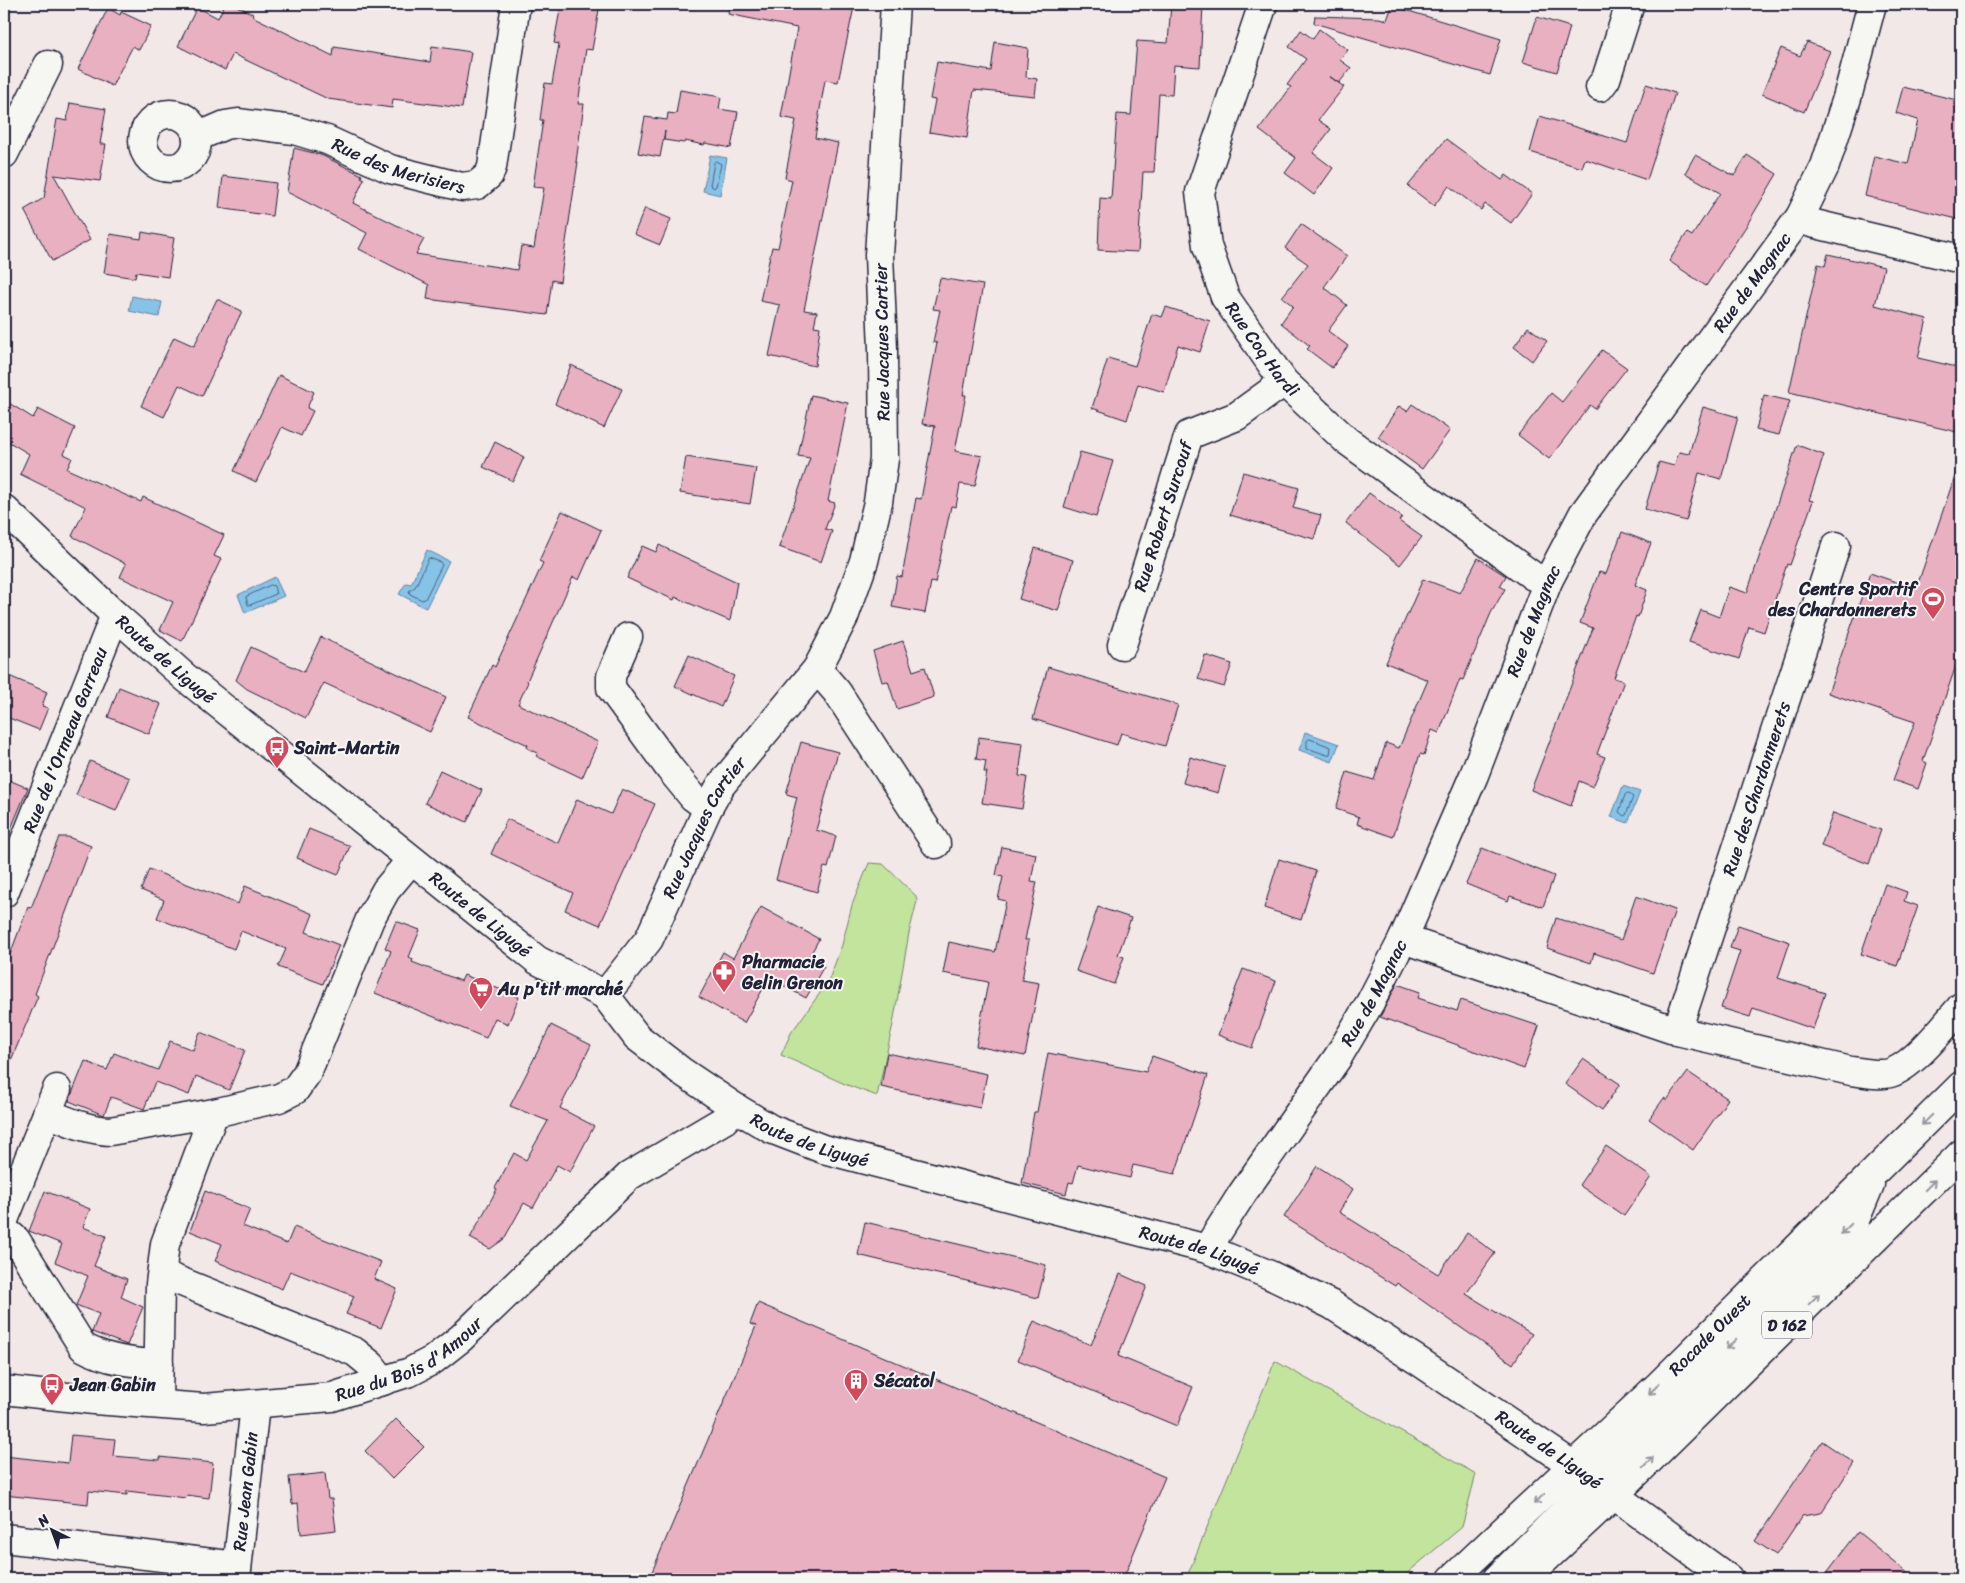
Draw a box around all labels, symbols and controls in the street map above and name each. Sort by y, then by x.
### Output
street label: Rue des Merisiers [326,128,469,203]
street label: Rue de Magnac [1704,225,1800,340]
street label: Rue Jacques Cartier [865,261,899,421]
street label: Rue Coq Hardi [1217,295,1308,406]
street label: Rue Robert Surcouf [1124,435,1203,596]
street label: Rue de Magnac [1497,559,1570,682]
place label: Centre Sportif des Chardonnerets [1768,573,1919,626]
sports icon: Centre Sportif des Chardonnerets [1920,586,1946,620]
street label: Route de Ligugé [108,606,223,712]
street label: Rue de l'Ormeau Garreau [14,642,117,838]
street label: Rue des Chardonnerets [1713,697,1800,880]
place label: Saint-Martin [293,732,400,764]
bus stop icon: Saint-Martin [264,735,290,769]
street label: Rue Jacques Cartier [653,748,756,904]
street label: Route de Ligugé [422,863,539,966]
street label: Rue de Magnac [1332,934,1416,1053]
place label: Pharmacie Gelin Grenon [741,946,843,999]
pharmacy icon: Pharmacie Gelin Grenon [711,959,737,993]
place label: Au p'tit marché [497,973,624,1005]
supermarket icon: Au p'tit marché [468,976,494,1010]
street label: Route de Ligugé [744,1104,873,1176]
one-way arrow [1921,1114,1933,1126]
one-way arrow [1923,1179,1936,1191]
street label: Route de Ligugé [1136,1216,1264,1285]
one-way arrow [1840,1223,1852,1235]
street label: Rocade Ouest [1660,1286,1759,1384]
one-way arrow [1807,1293,1819,1305]
street label: Rue du Bois d'Amour [331,1308,492,1411]
road number: D 162 [1762,1312,1812,1338]
one-way arrow [1725,1338,1737,1351]
place label: Sécatol [873,1365,936,1397]
building icon: Sécatol [843,1368,869,1402]
place label: Jean Gabin [69,1369,156,1401]
bus stop icon: Jean Gabin [39,1372,65,1406]
one-way arrow [1648,1383,1660,1395]
street label: Route de Ligugé [1489,1401,1610,1498]
street label: Rue Jean Gabin [223,1430,268,1553]
one-way arrow [1642,1455,1654,1468]
one-way arrow [1532,1493,1545,1505]
north arrow [28,1506,78,1556]
text: N [31,1508,56,1534]

